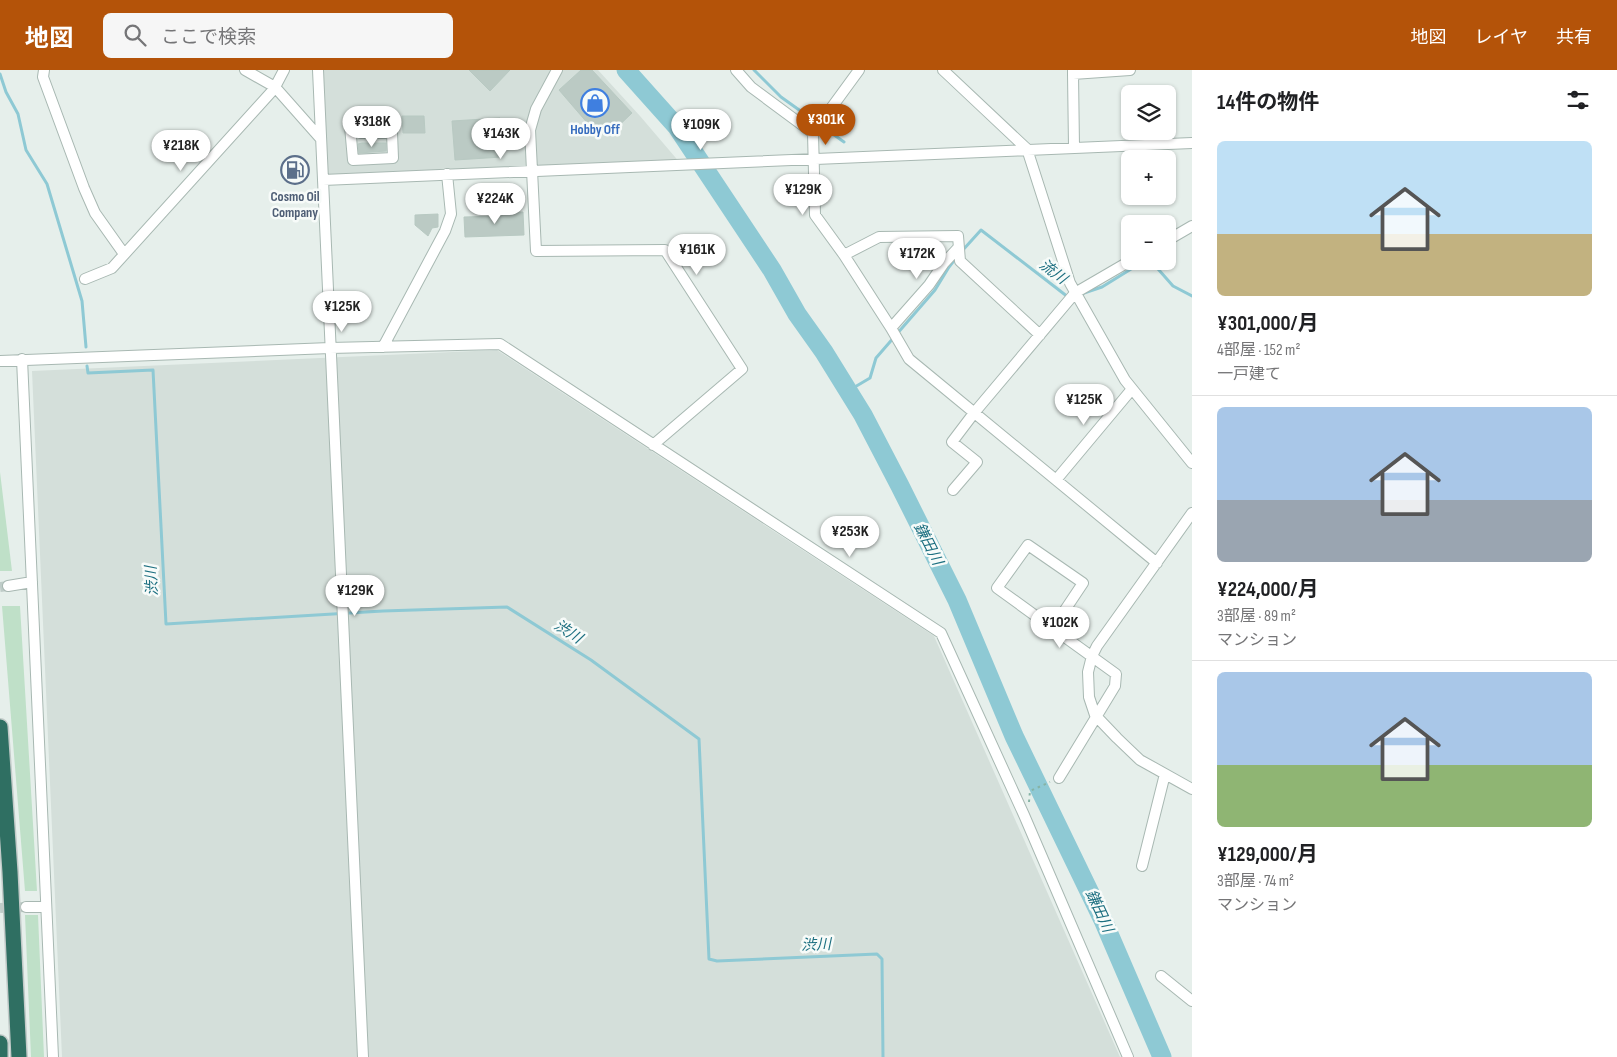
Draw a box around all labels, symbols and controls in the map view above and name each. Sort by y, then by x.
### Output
search box [103,13,453,58]
icon: search [121,21,149,49]
text: 地図 [25,24,73,53]
text: ここで検索 [161,26,256,49]
text: 地図 [1411,27,1447,48]
text: レイヤ [1475,27,1528,48]
text: 共有 [1556,27,1592,48]
map controls [1121,85,1176,270]
button: layers [1121,85,1176,140]
icon: filters [1564,86,1592,114]
shop icon: Hobby Off [580,88,610,118]
text: 14件の物件 [1217,90,1319,115]
pin: ¥301K [791,104,861,146]
pin: ¥318K [337,106,407,148]
pin: ¥109K [666,108,736,151]
text: ¥301K [807,110,845,129]
text: ¥318K [353,112,391,131]
text: ¥109K [682,115,720,134]
pin: ¥143K [466,118,536,160]
place label: Hobby Off [570,121,620,138]
text: ¥143K [482,124,520,143]
pin: ¥218K [146,129,216,172]
text: ¥218K [163,136,199,155]
button: + [1121,150,1176,205]
fuel station icon: Cosmo Oil Company [280,155,310,185]
pin: ¥129K [768,174,838,216]
icon: home [1360,174,1450,264]
text: ¥129K [784,180,822,199]
pin: ¥224K [460,182,530,225]
place label: Cosmo Oil Company [270,188,320,221]
text: ¥224K [476,189,514,208]
button: − [1121,215,1176,270]
pin: ¥161K [662,234,732,276]
pin: ¥172K [882,238,952,280]
text: ¥161K [679,240,715,259]
text: ¥172K [899,244,935,263]
water label: 流川 [1035,255,1072,290]
pin: ¥125K [307,290,377,333]
text: ¥125K [324,297,360,316]
text: ¥301,000/月 [1217,311,1318,336]
text: 4部屋 · 152 m² [1217,341,1300,360]
text: 一戸建て [1217,365,1281,384]
pin: ¥125K [1049,384,1119,426]
text: ¥125K [1066,390,1102,409]
icon: home [1360,439,1450,529]
pin: ¥253K [815,516,885,558]
water label: 鎌田川 [909,520,948,570]
text: ¥253K [831,522,869,541]
water label: 渋川 [142,564,162,596]
pin: ¥129K [320,574,390,617]
text: ¥224,000/月 [1217,577,1318,602]
text: ¥129K [336,581,374,600]
pin: ¥102K [1025,606,1095,649]
text: 3部屋 · 89 m² [1217,607,1296,626]
text: ¥102K [1041,613,1079,632]
water label: 渋川 [550,616,587,649]
text: マンション [1217,631,1297,650]
icon: home [1360,704,1450,794]
text: ¥129,000/月 [1217,842,1318,867]
text: 3部屋 · 74 m² [1217,872,1294,891]
water label: 鎌田川 [1081,887,1118,937]
text: マンション [1217,896,1297,915]
water label: 渋川 [801,935,833,955]

